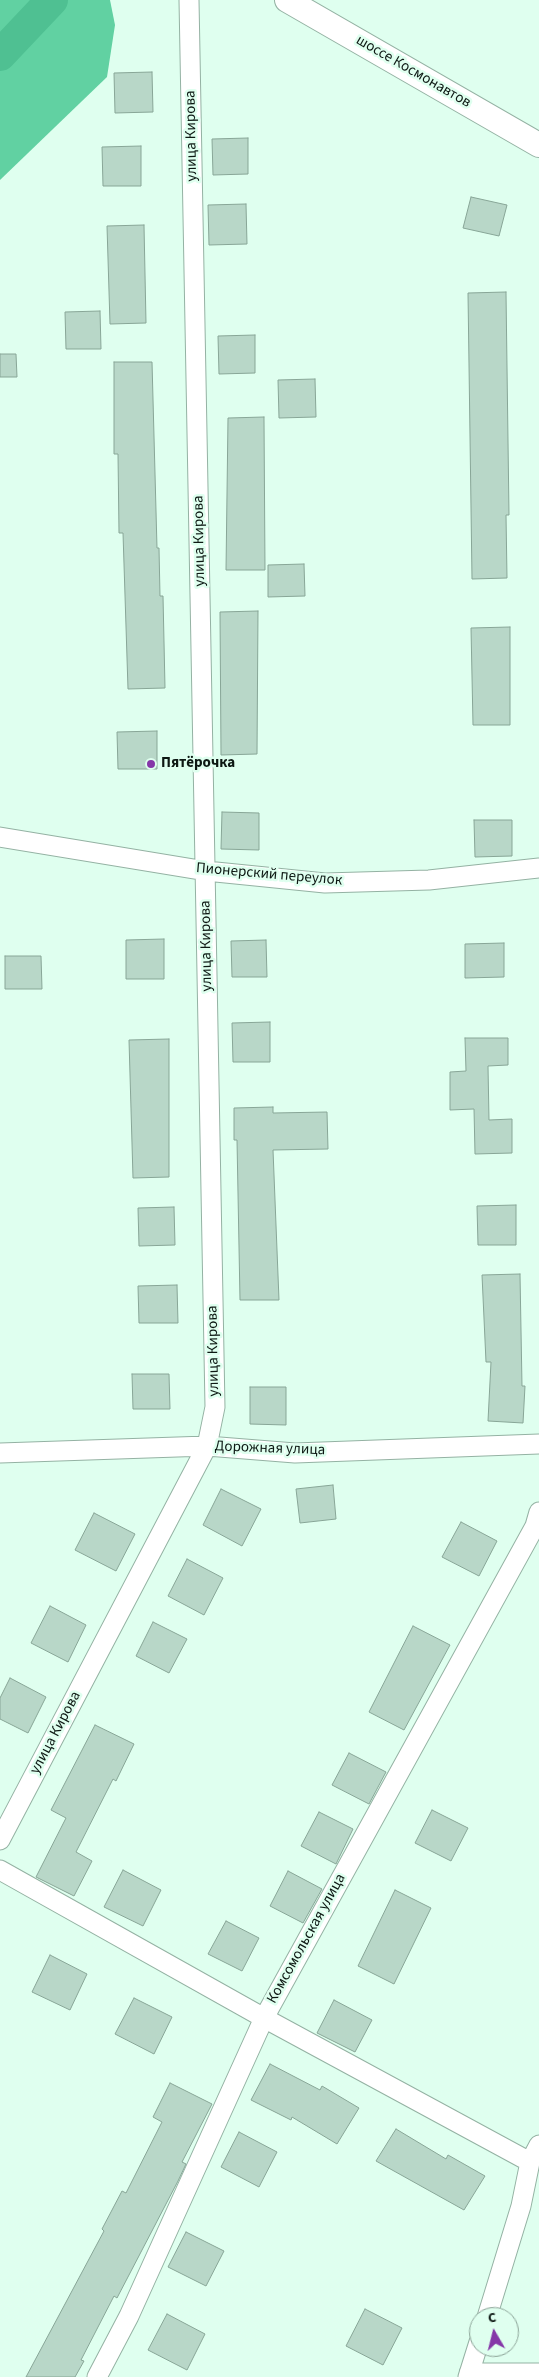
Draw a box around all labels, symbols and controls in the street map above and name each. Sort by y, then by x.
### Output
street label: шоссе Космонавтов [352,32,474,112]
street label: улица Кирова [182,90,202,182]
street label: улица Кирова [190,495,210,587]
place label: Пятёрочка [161,755,235,773]
marker: Пятёрочка [145,758,157,770]
street label: Пионерский переулок [195,860,343,890]
street label: улица Кирова [197,900,217,992]
street label: улица Кирова [204,1305,224,1397]
street label: Дорожная улица [214,1438,326,1460]
street label: улица Кирова [27,1689,85,1777]
street label: Комсомольская улица [264,1871,350,2007]
north arrow [469,2307,519,2357]
text: С [487,2308,497,2329]

